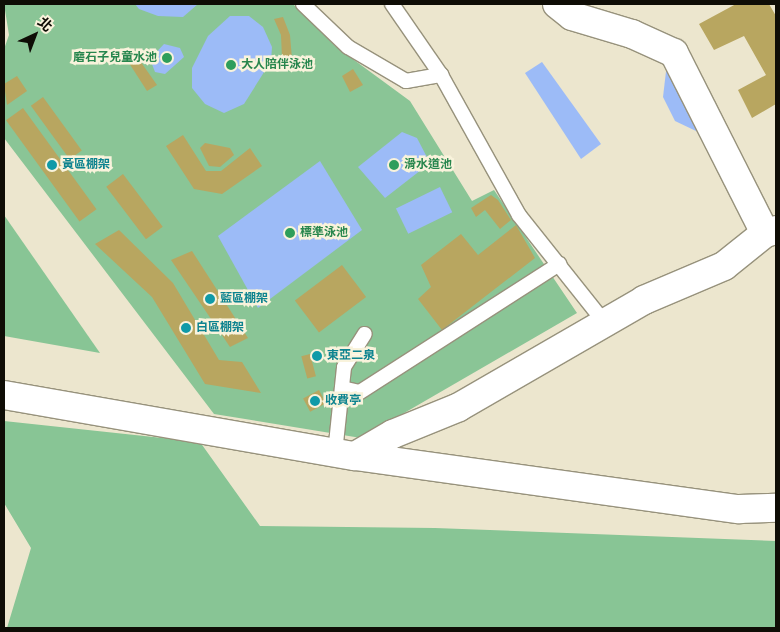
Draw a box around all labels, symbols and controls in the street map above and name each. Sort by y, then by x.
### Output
north arrow [10,10,60,60]
text: 北 [35,13,56,35]
place label: 磨石子兒童水池 [73,51,157,65]
marker: 磨石子兒童水池 [161,52,173,64]
place label: 大人陪伴泳池 [241,58,313,72]
marker: 大人陪伴泳池 [225,59,237,71]
place label: 黃區棚架 [62,158,110,172]
place label: 滑水道池 [404,158,452,172]
marker: 黃區棚架 [46,159,58,171]
marker: 滑水道池 [388,159,400,171]
place label: 標準泳池 [300,226,348,240]
marker: 標準泳池 [284,227,296,239]
place label: 藍區棚架 [220,292,268,306]
marker: 藍區棚架 [204,293,216,305]
place label: 白區棚架 [196,321,244,335]
marker: 白區棚架 [180,322,192,334]
place label: 東亞二泉 [327,349,375,363]
marker: 東亞二泉 [311,350,323,362]
place label: 收費亭 [325,394,361,408]
marker: 收費亭 [309,395,321,407]

